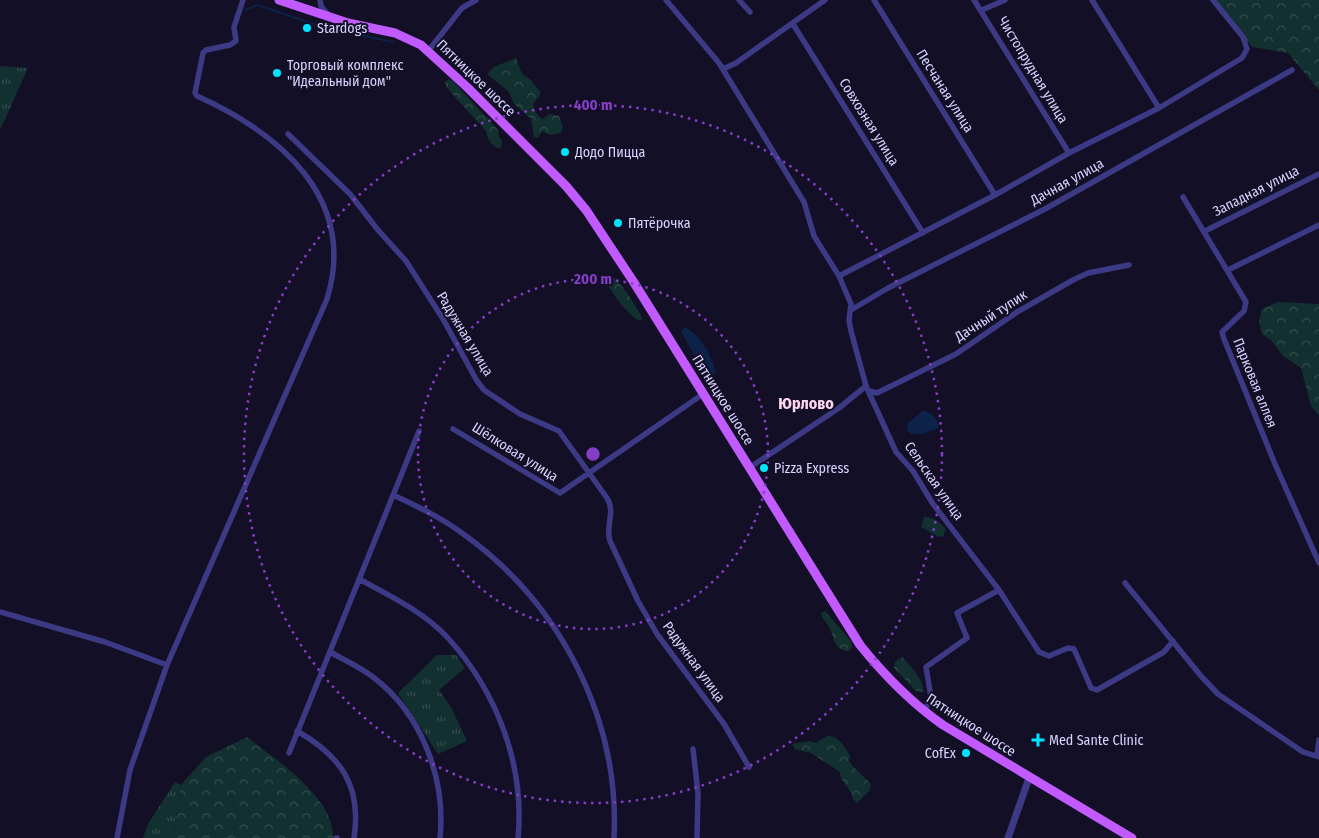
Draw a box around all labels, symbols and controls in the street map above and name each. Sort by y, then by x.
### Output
street label: Чистопрудная улица [994,14,1072,127]
place label: Stardogs [317,20,367,37]
marker: Stardogs [301,22,313,34]
street label: Пятницкое шоссе [433,36,519,120]
street label: Песчаная улица [913,46,977,136]
place label: Торговый комплекс "Идеальный дом" [287,57,403,90]
marker: Торговый комплекс "Идеальный дом" [271,67,283,79]
street label: Совхозная улица [835,75,903,169]
text: 400 m [574,96,612,114]
place label: Додо Пицца [574,144,645,161]
marker: Додо Пицца [559,146,571,158]
street label: Дачная улица [1027,155,1107,210]
street label: Западная улица [1210,162,1302,220]
place label: Пятёрочка [628,215,691,232]
marker: Пятёрочка [612,217,624,229]
text: 200 m [573,270,612,288]
street label: Дачный тупик [951,286,1031,346]
street label: Радужная улица [433,289,497,379]
street label: Парковая аллея [1229,336,1281,430]
street label: Пятницкое шоссе [688,352,758,448]
district label: Юрлово [778,394,834,413]
street label: Шёлковая улица [469,419,561,485]
street label: Сельская улица [901,439,967,524]
centre of rings [584,445,602,463]
place label: Pizza Express [774,460,849,477]
marker: Pizza Express [758,462,770,474]
street label: Радужная улица [659,618,729,706]
street label: Пятницкое шоссе [923,690,1019,760]
place label: Med Sante Clinic [1049,732,1144,749]
marker: Med Sante Clinic [1031,733,1045,747]
place label: CofEx [925,745,957,762]
marker: CofEx [960,747,972,759]

